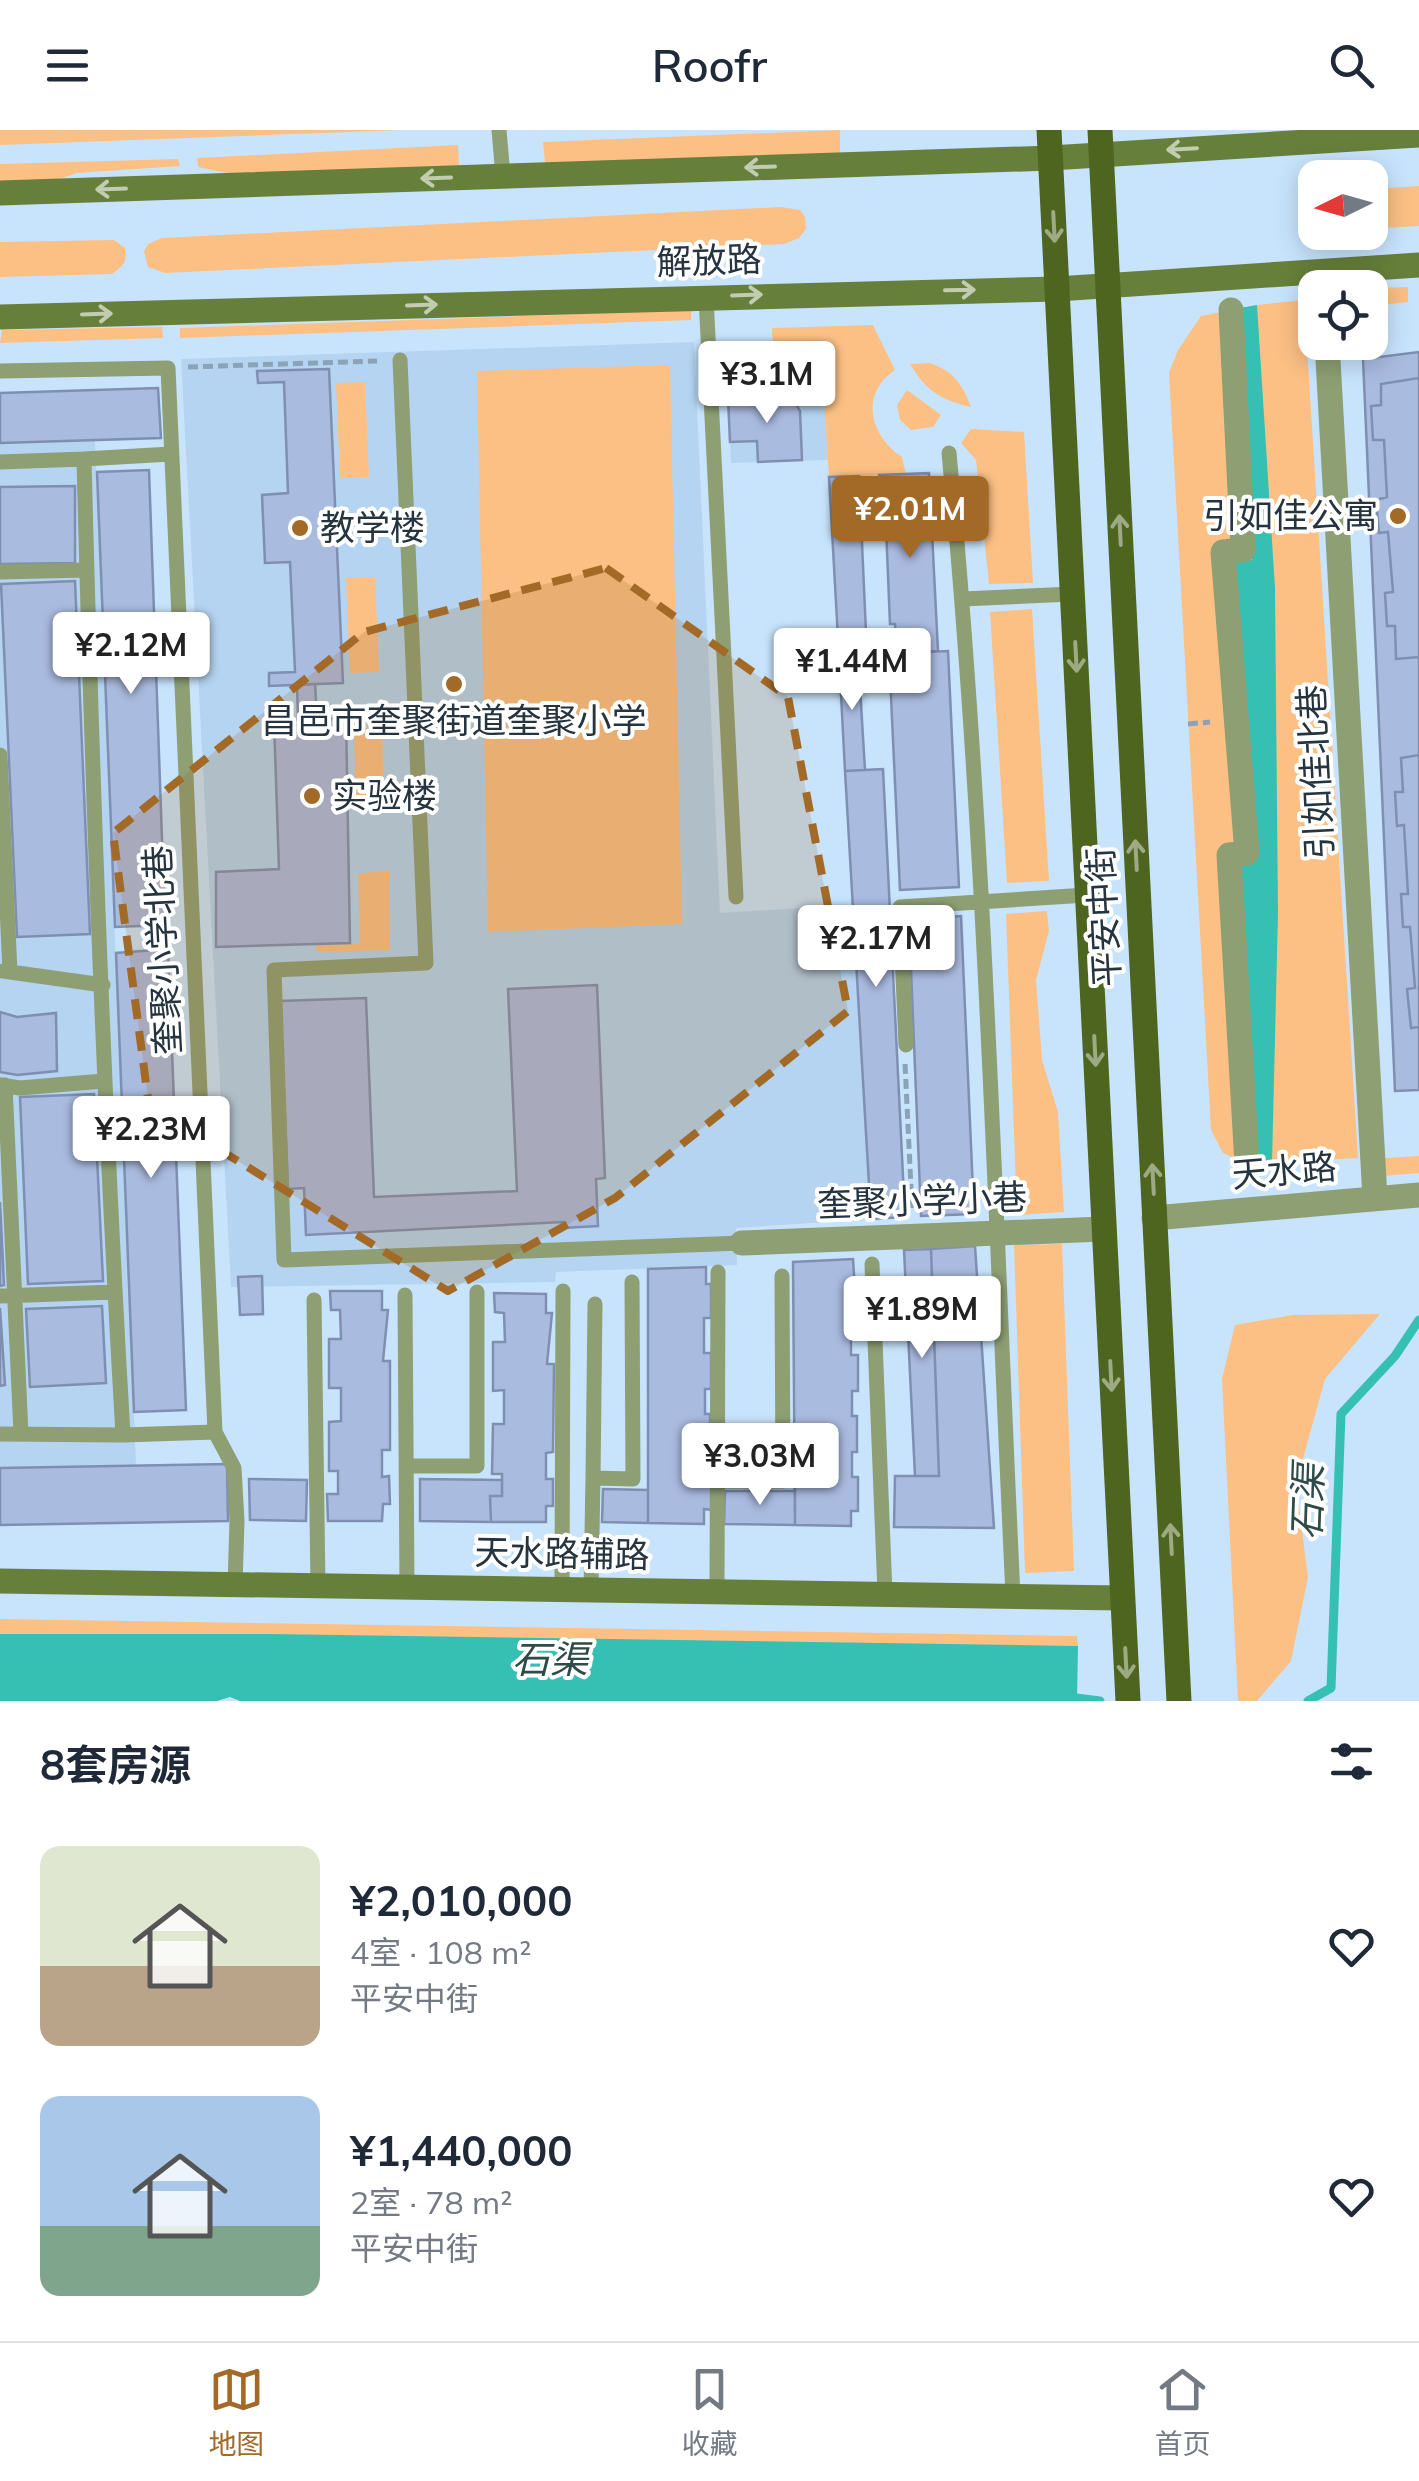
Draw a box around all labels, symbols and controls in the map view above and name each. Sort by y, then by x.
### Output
text: Roofr [652,37,767,93]
icon: menu [40,38,95,93]
icon: search [1324,38,1379,93]
one-way arrow [1166,140,1198,159]
one-way arrow [745,157,777,176]
north arrow [1298,160,1388,250]
map controls [1298,160,1388,360]
one-way arrow [420,169,452,188]
one-way arrow [95,180,127,199]
one-way arrow [1045,211,1064,243]
street label: 解放路 [656,236,762,284]
button: locate [1298,270,1388,360]
one-way arrow [944,280,976,300]
one-way arrow [731,286,763,305]
one-way arrow [406,295,438,314]
one-way arrow [81,305,113,324]
pin: ¥3.1M [697,341,837,426]
text: ¥3.1M [720,353,814,393]
pin: ¥2.01M [829,476,991,561]
text: ¥2.01M [854,488,966,528]
place label: 引如佳公寓 [1203,493,1378,537]
place label: 教学楼 [320,505,425,549]
marker: 引如佳公寓 [1387,505,1409,527]
one-way arrow [1110,515,1129,547]
marker: 教学楼 [289,517,311,539]
pin: ¥2.12M [50,612,212,697]
text: ¥2.12M [75,624,187,664]
pin: ¥1.44M [771,628,933,713]
text: ¥1.44M [796,640,908,680]
one-way arrow [1067,640,1086,672]
marker: 昌邑市奎聚街道奎聚小学 [443,673,465,695]
street label: 引如佳北巷 [1288,684,1342,861]
place label: 昌邑市奎聚街道奎聚小学 [261,698,647,742]
place label: 实验楼 [332,773,437,817]
marker: 实验楼 [301,785,323,807]
one-way arrow [1126,839,1145,871]
street label: 奎聚小学北巷 [135,844,189,1056]
street label: 平安中街 [1077,846,1129,988]
pin: ¥2.17M [795,905,957,990]
text: ¥2.17M [820,917,932,957]
one-way arrow [1086,1035,1105,1067]
pin: ¥2.23M [70,1096,232,1181]
text: ¥2.23M [95,1108,207,1148]
street label: 天水路 [1230,1144,1338,1196]
one-way arrow [1143,1164,1162,1196]
street label: 奎聚小学小巷 [816,1174,1028,1226]
pin: ¥1.89M [841,1276,1003,1361]
text: ¥1.89M [866,1288,978,1328]
one-way arrow [1102,1359,1121,1391]
pin: ¥3.03M [679,1423,841,1508]
text: ¥3.03M [704,1435,816,1475]
water label: 石渠 [1282,1458,1332,1541]
one-way arrow [1161,1523,1180,1555]
street label: 天水路辅路 [474,1529,650,1577]
water label: 石渠 [512,1635,593,1683]
one-way arrow [1117,1647,1136,1679]
icon: filters [1324,1734,1379,1789]
text: 8套房源 [40,1738,191,1791]
text: ¥2,010,000 [350,1874,572,1927]
icon: home [120,1886,240,2006]
icon: heart [1324,1919,1379,1974]
text: 4室 · 108 m² [350,1932,532,1972]
text: 平安中街 [350,1978,478,2018]
text: ¥1,440,000 [350,2124,572,2177]
icon: home [120,2136,240,2256]
icon: heart [1324,2169,1379,2224]
text: 2室 · 78 m² [350,2182,512,2222]
text: 平安中街 [350,2228,478,2268]
tab: 地图 [208,2362,265,2462]
tab: 收藏 [681,2362,738,2462]
tab: 首页 [1154,2362,1211,2462]

